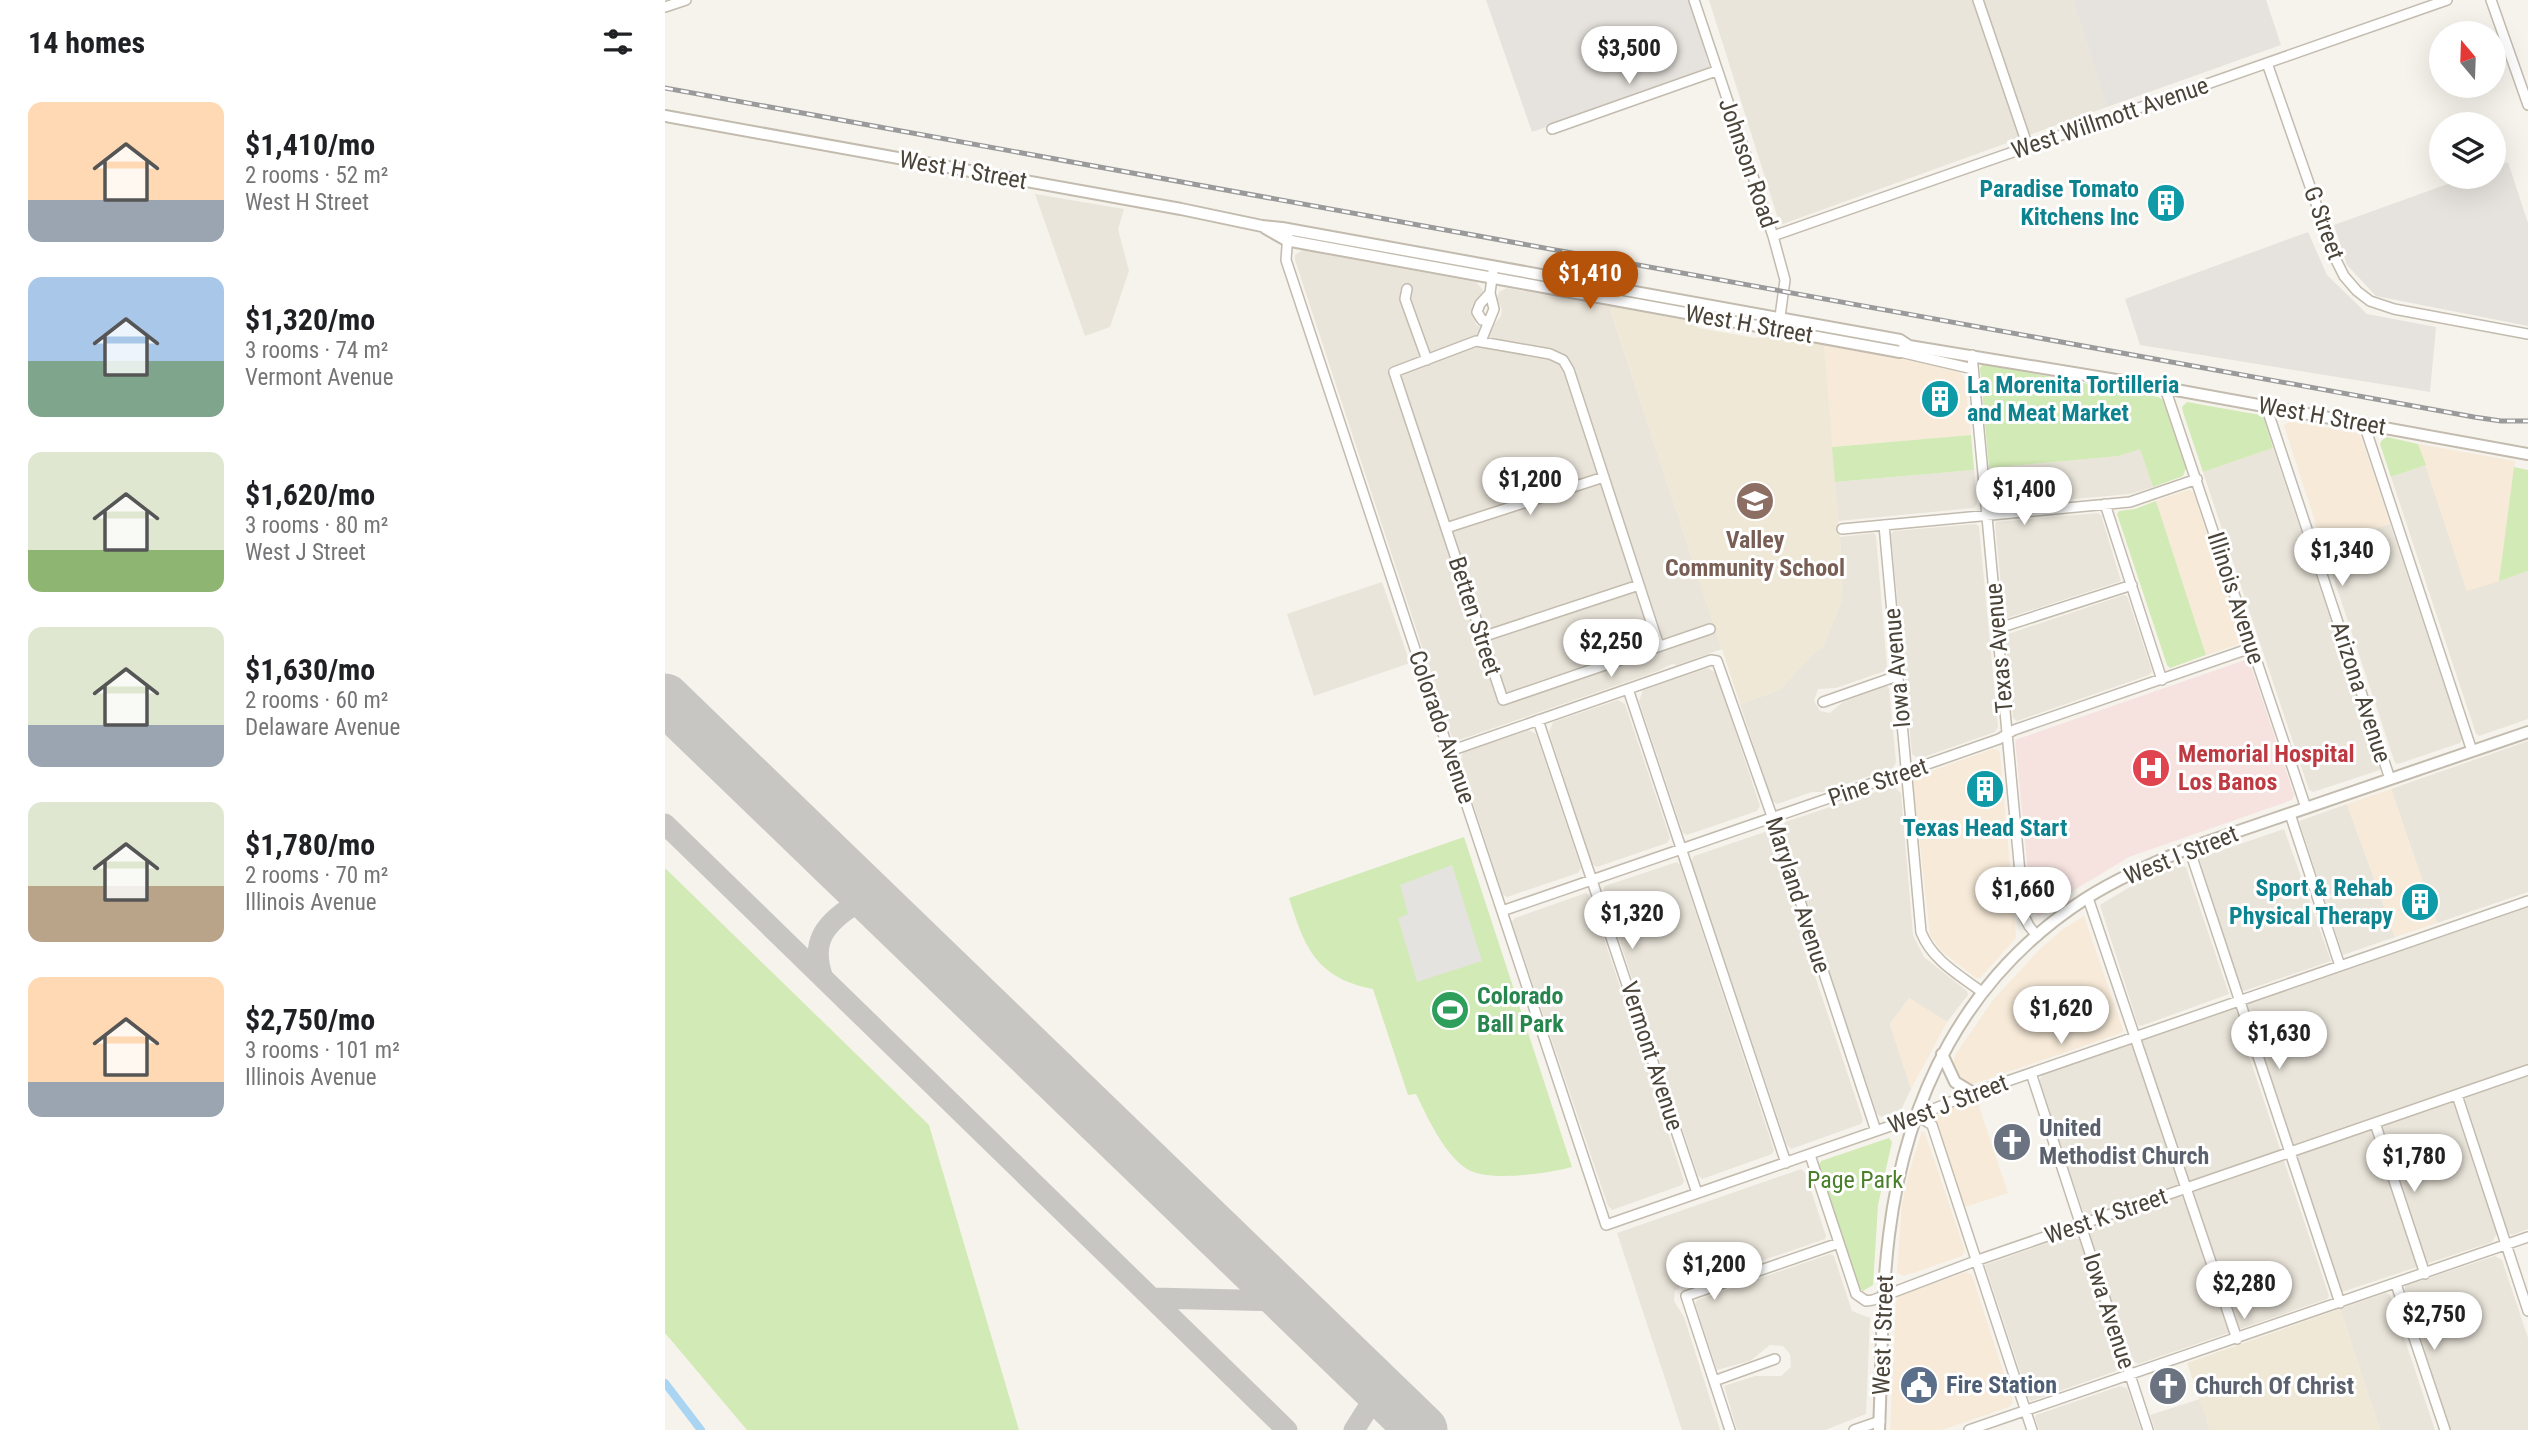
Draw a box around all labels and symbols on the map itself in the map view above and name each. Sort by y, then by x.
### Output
north arrow [2429,21,2506,98]
pin: $3,500 [1572,27,1686,86]
street label: West Willmott Avenue [2008,71,2212,165]
street label: Johnson Road [1713,95,1783,231]
street label: West H Street [897,145,1029,195]
place label: Paradise Tomato Kitchens Inc [1980,175,2139,231]
building icon: Paradise Tomato Kitchens Inc [2145,182,2187,224]
street label: G Street [2298,183,2350,263]
pin: $1,410 [1533,252,1647,311]
street label: West H Street [1683,299,1815,349]
place label: La Morenita Tortilleria and Meat Market [1967,371,2179,427]
building icon: La Morenita Tortilleria and Meat Market [1919,378,1961,420]
street label: West H Street [2256,391,2388,441]
pin: $1,200 [1473,458,1587,517]
pin: $1,400 [1967,468,2081,527]
school or university icon: Valley Community School [1734,480,1776,522]
place label: Valley Community School [1665,526,1845,582]
street label: Illinois Avenue [2201,528,2271,668]
pin: $1,340 [2285,528,2399,588]
street label: Betten Street [1443,553,1507,679]
street label: Texas Avenue [1979,582,2019,714]
street label: Iowa Avenue [1878,607,1916,729]
street label: Arizona Avenue [2325,618,2397,766]
pin: $2,250 [1554,620,1668,679]
street label: Colorado Avenue [1403,647,1481,807]
place label: Memorial Hospital Los Banos [2178,740,2355,796]
hospital icon: Memorial Hospital Los Banos [2130,747,2172,789]
street label: Pine Street [1825,752,1931,812]
building icon: Texas Head Start [1964,768,2006,810]
street label: Maryland Avenue [1760,814,1836,976]
place label: Texas Head Start [1903,814,2067,842]
street label: West I Street [2120,819,2242,891]
pin: $1,660 [1966,867,2080,927]
place label: Sport & Rehab Physical Therapy [2229,874,2393,930]
building icon: Sport & Rehab Physical Therapy [2399,881,2441,923]
pin: $1,320 [1575,892,1689,951]
street label: Vermont Avenue [1615,978,1689,1134]
place label: Colorado Ball Park [1477,982,1564,1038]
pin: $1,620 [2004,986,2118,1046]
sports icon: Colorado Ball Park [1429,989,1471,1031]
pin: $1,630 [2222,1012,2336,1071]
street label: West J Street [1884,1068,2012,1140]
place label: United Methodist Church [2039,1114,2209,1170]
church icon: United Methodist Church [1991,1121,2033,1163]
pin: $1,780 [2357,1134,2471,1194]
park label: Page Park [1807,1166,1903,1194]
street label: West K Street [2041,1182,2171,1250]
pin: $1,200 [1657,1242,1771,1302]
street label: Iowa Avenue [2077,1250,2141,1372]
pin: $2,280 [2187,1262,2301,1321]
street label: West I Street [1867,1274,1899,1396]
pin: $2,750 [2377,1292,2491,1352]
public building icon: Fire Station [1898,1364,1940,1406]
church icon: Church Of Christ [2147,1365,2189,1407]
place label: Fire Station [1946,1371,2057,1399]
place label: Church Of Christ [2195,1372,2354,1400]

